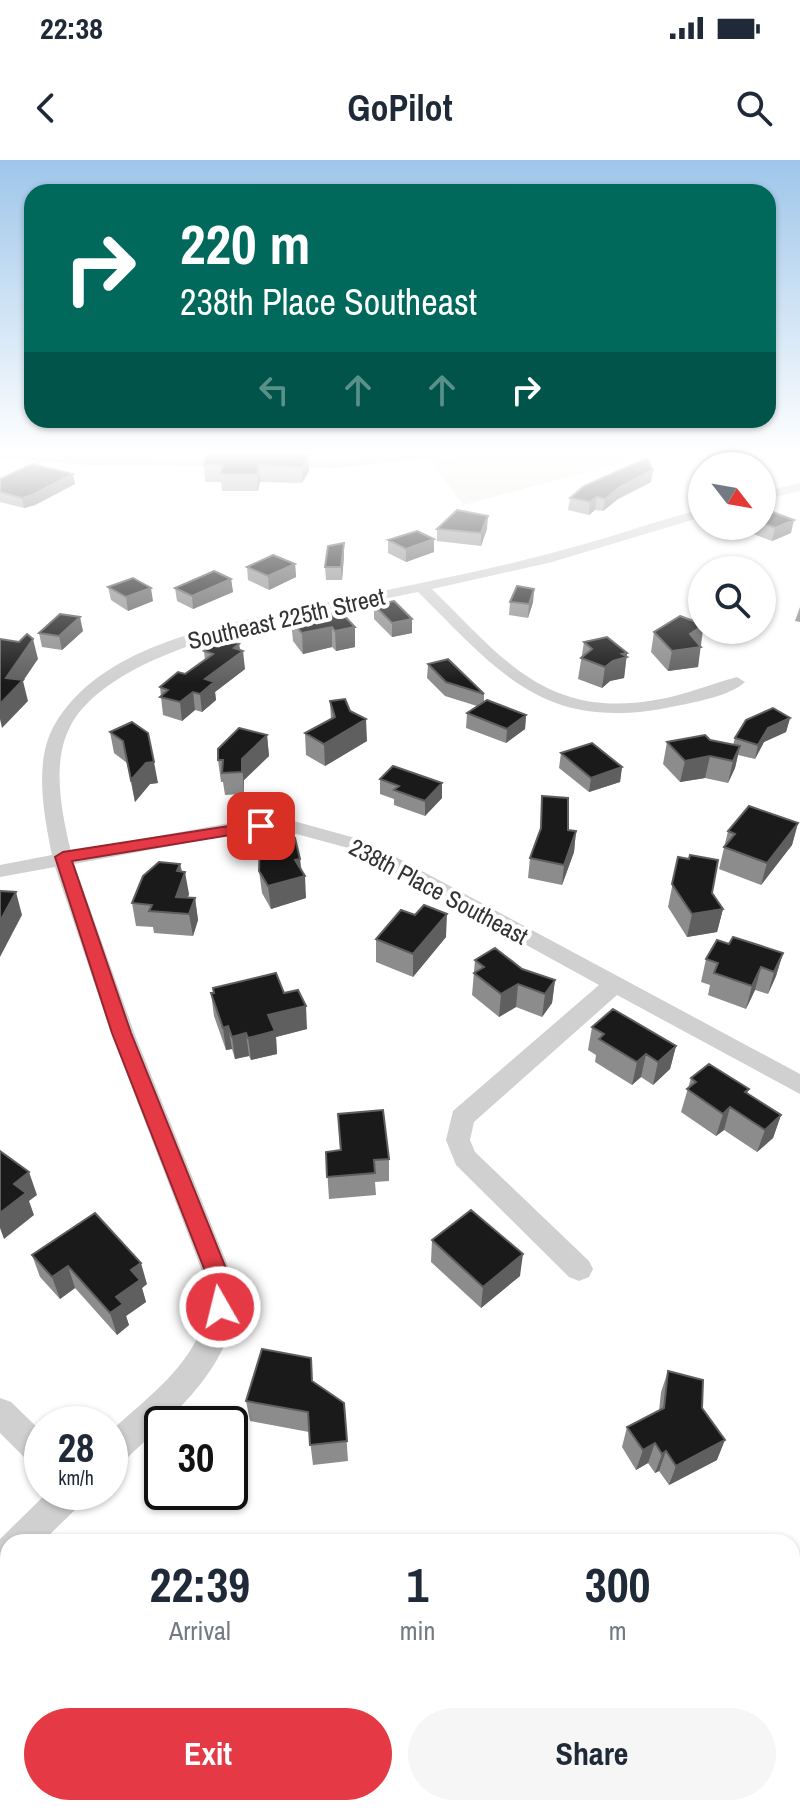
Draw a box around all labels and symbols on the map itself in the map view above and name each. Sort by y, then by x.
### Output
north arrow [688,452,776,540]
street label: Southeast 225th Street [184,580,388,656]
pin [227,792,295,860]
street label: 238th Place Southeast [344,830,534,952]
position arrow [178,1265,262,1349]
speed limit sign: 30 [144,1406,248,1510]

